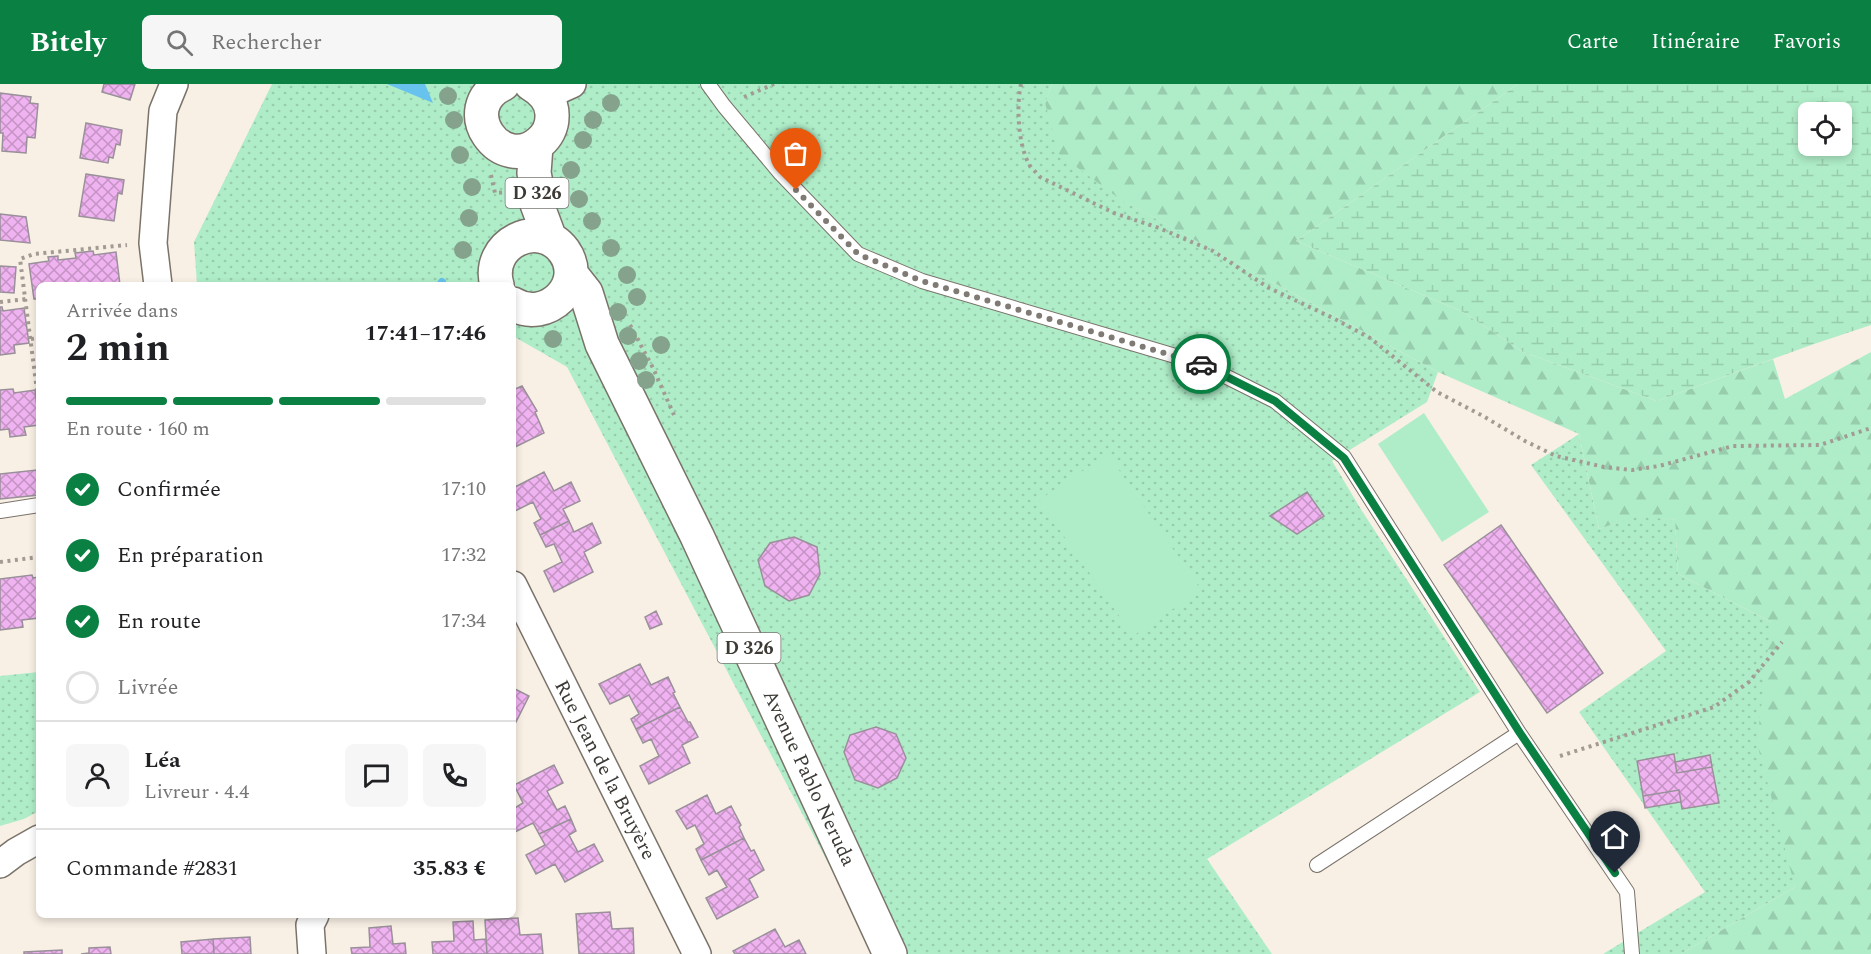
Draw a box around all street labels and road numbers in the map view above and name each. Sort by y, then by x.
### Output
road number: D 326 [506,178,568,208]
road number: D 326 [718,633,780,663]
street label: Rue Jean de la Bruyère [547,675,663,865]
street label: Avenue Pablo Neruda [755,685,863,871]

